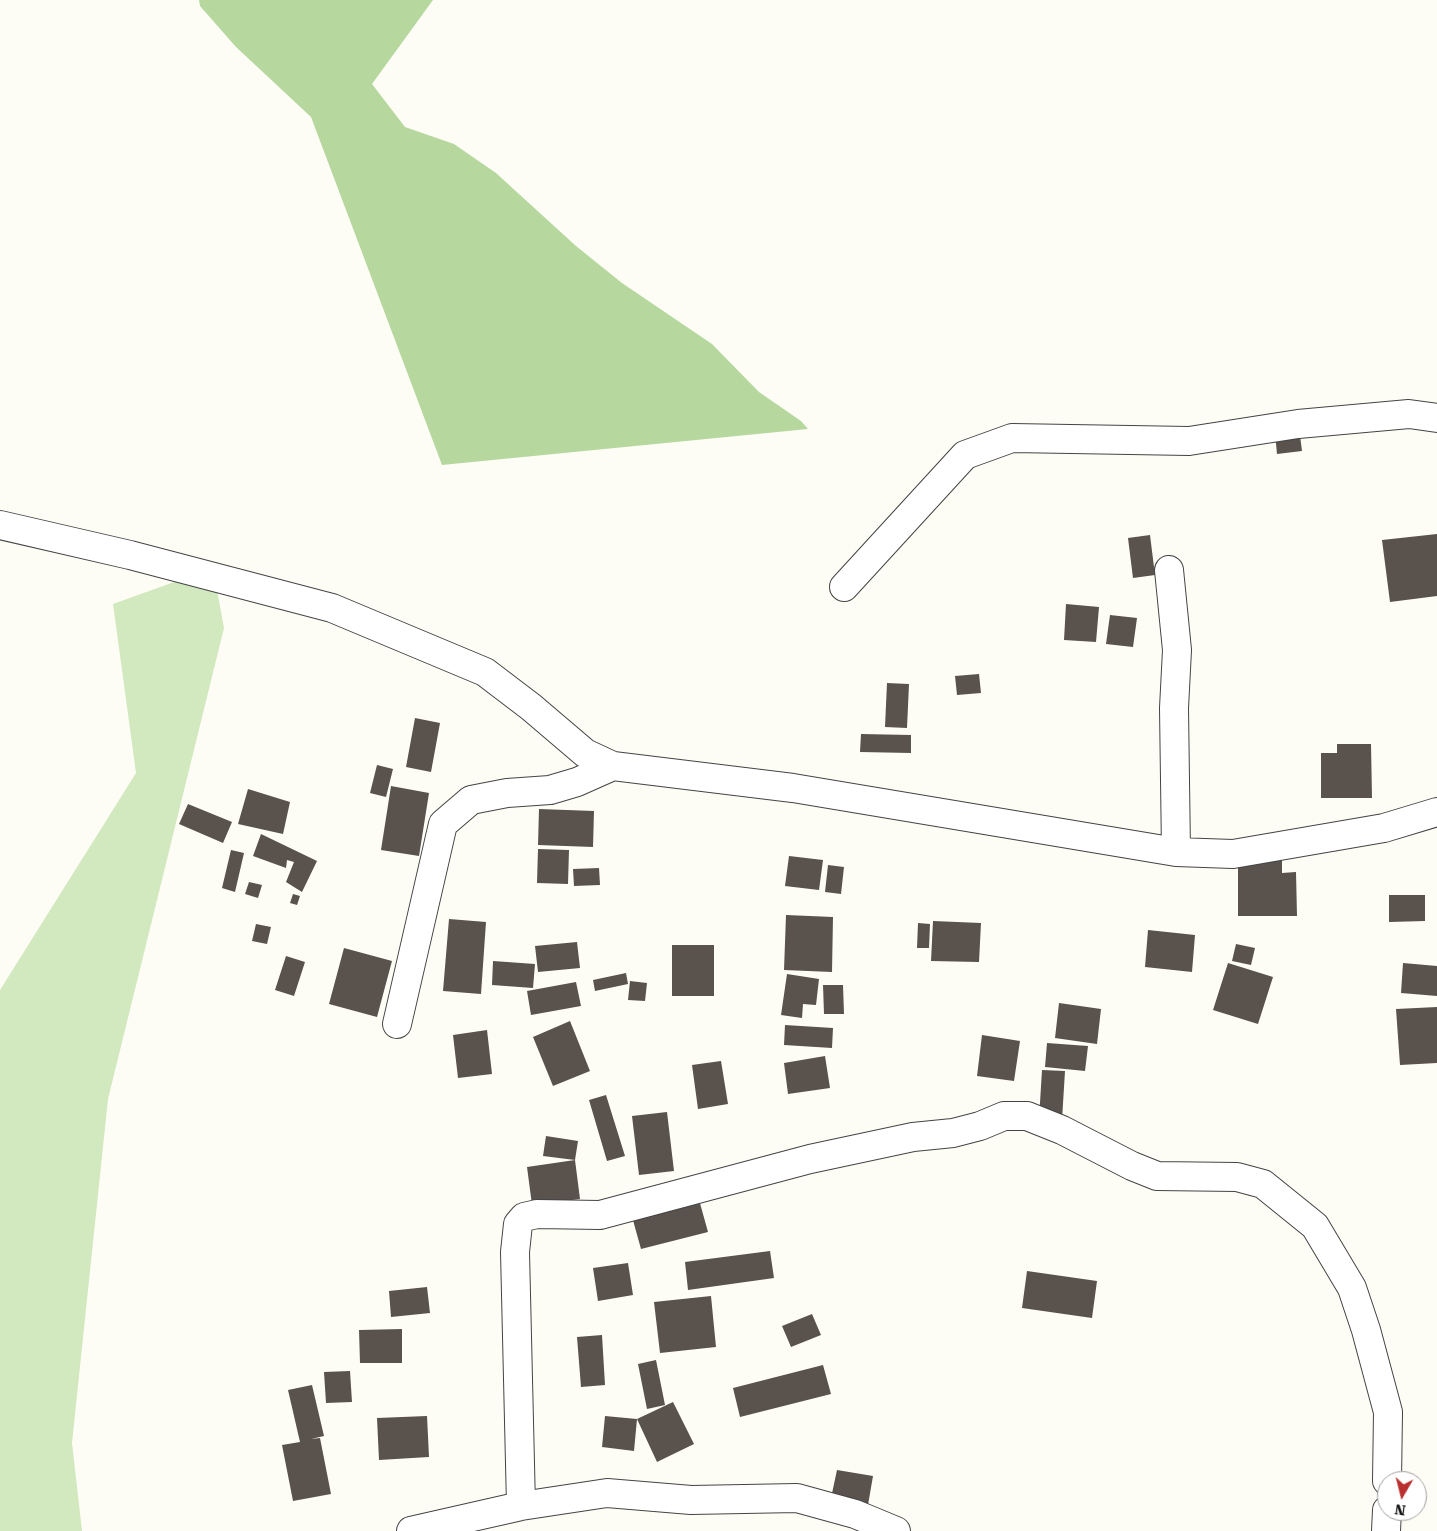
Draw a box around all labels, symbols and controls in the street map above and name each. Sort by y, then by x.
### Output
north arrow [1377,1471,1427,1521]
text: N [1394,1501,1407,1519]

